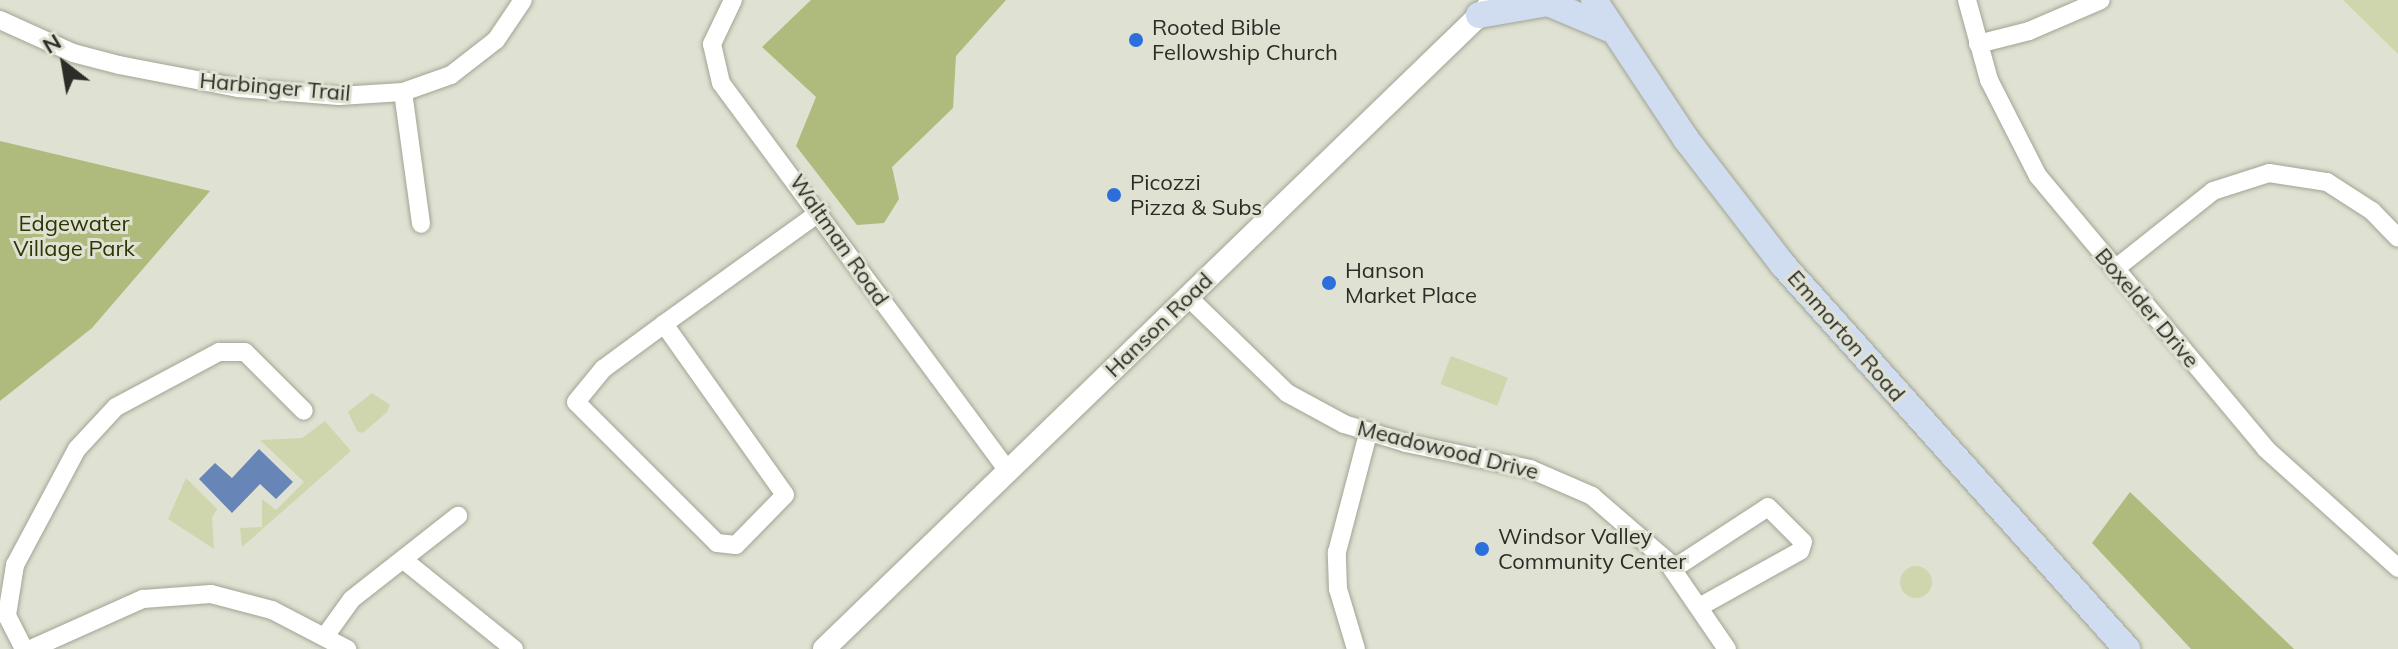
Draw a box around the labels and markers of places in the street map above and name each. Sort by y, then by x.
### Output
place label: Rooted Bible Fellowship Church [1152,14,1338,66]
marker: Rooted Bible Fellowship Church [1127,31,1145,49]
place label: Picozzi Pizza & Subs [1130,169,1262,220]
marker: Picozzi Pizza & Subs [1105,186,1123,204]
place label: Hanson Market Place [1345,257,1477,308]
marker: Hanson Market Place [1320,274,1338,292]
place label: Windsor Valley Community Center [1498,523,1686,574]
marker: Windsor Valley Community Center [1473,540,1491,558]

